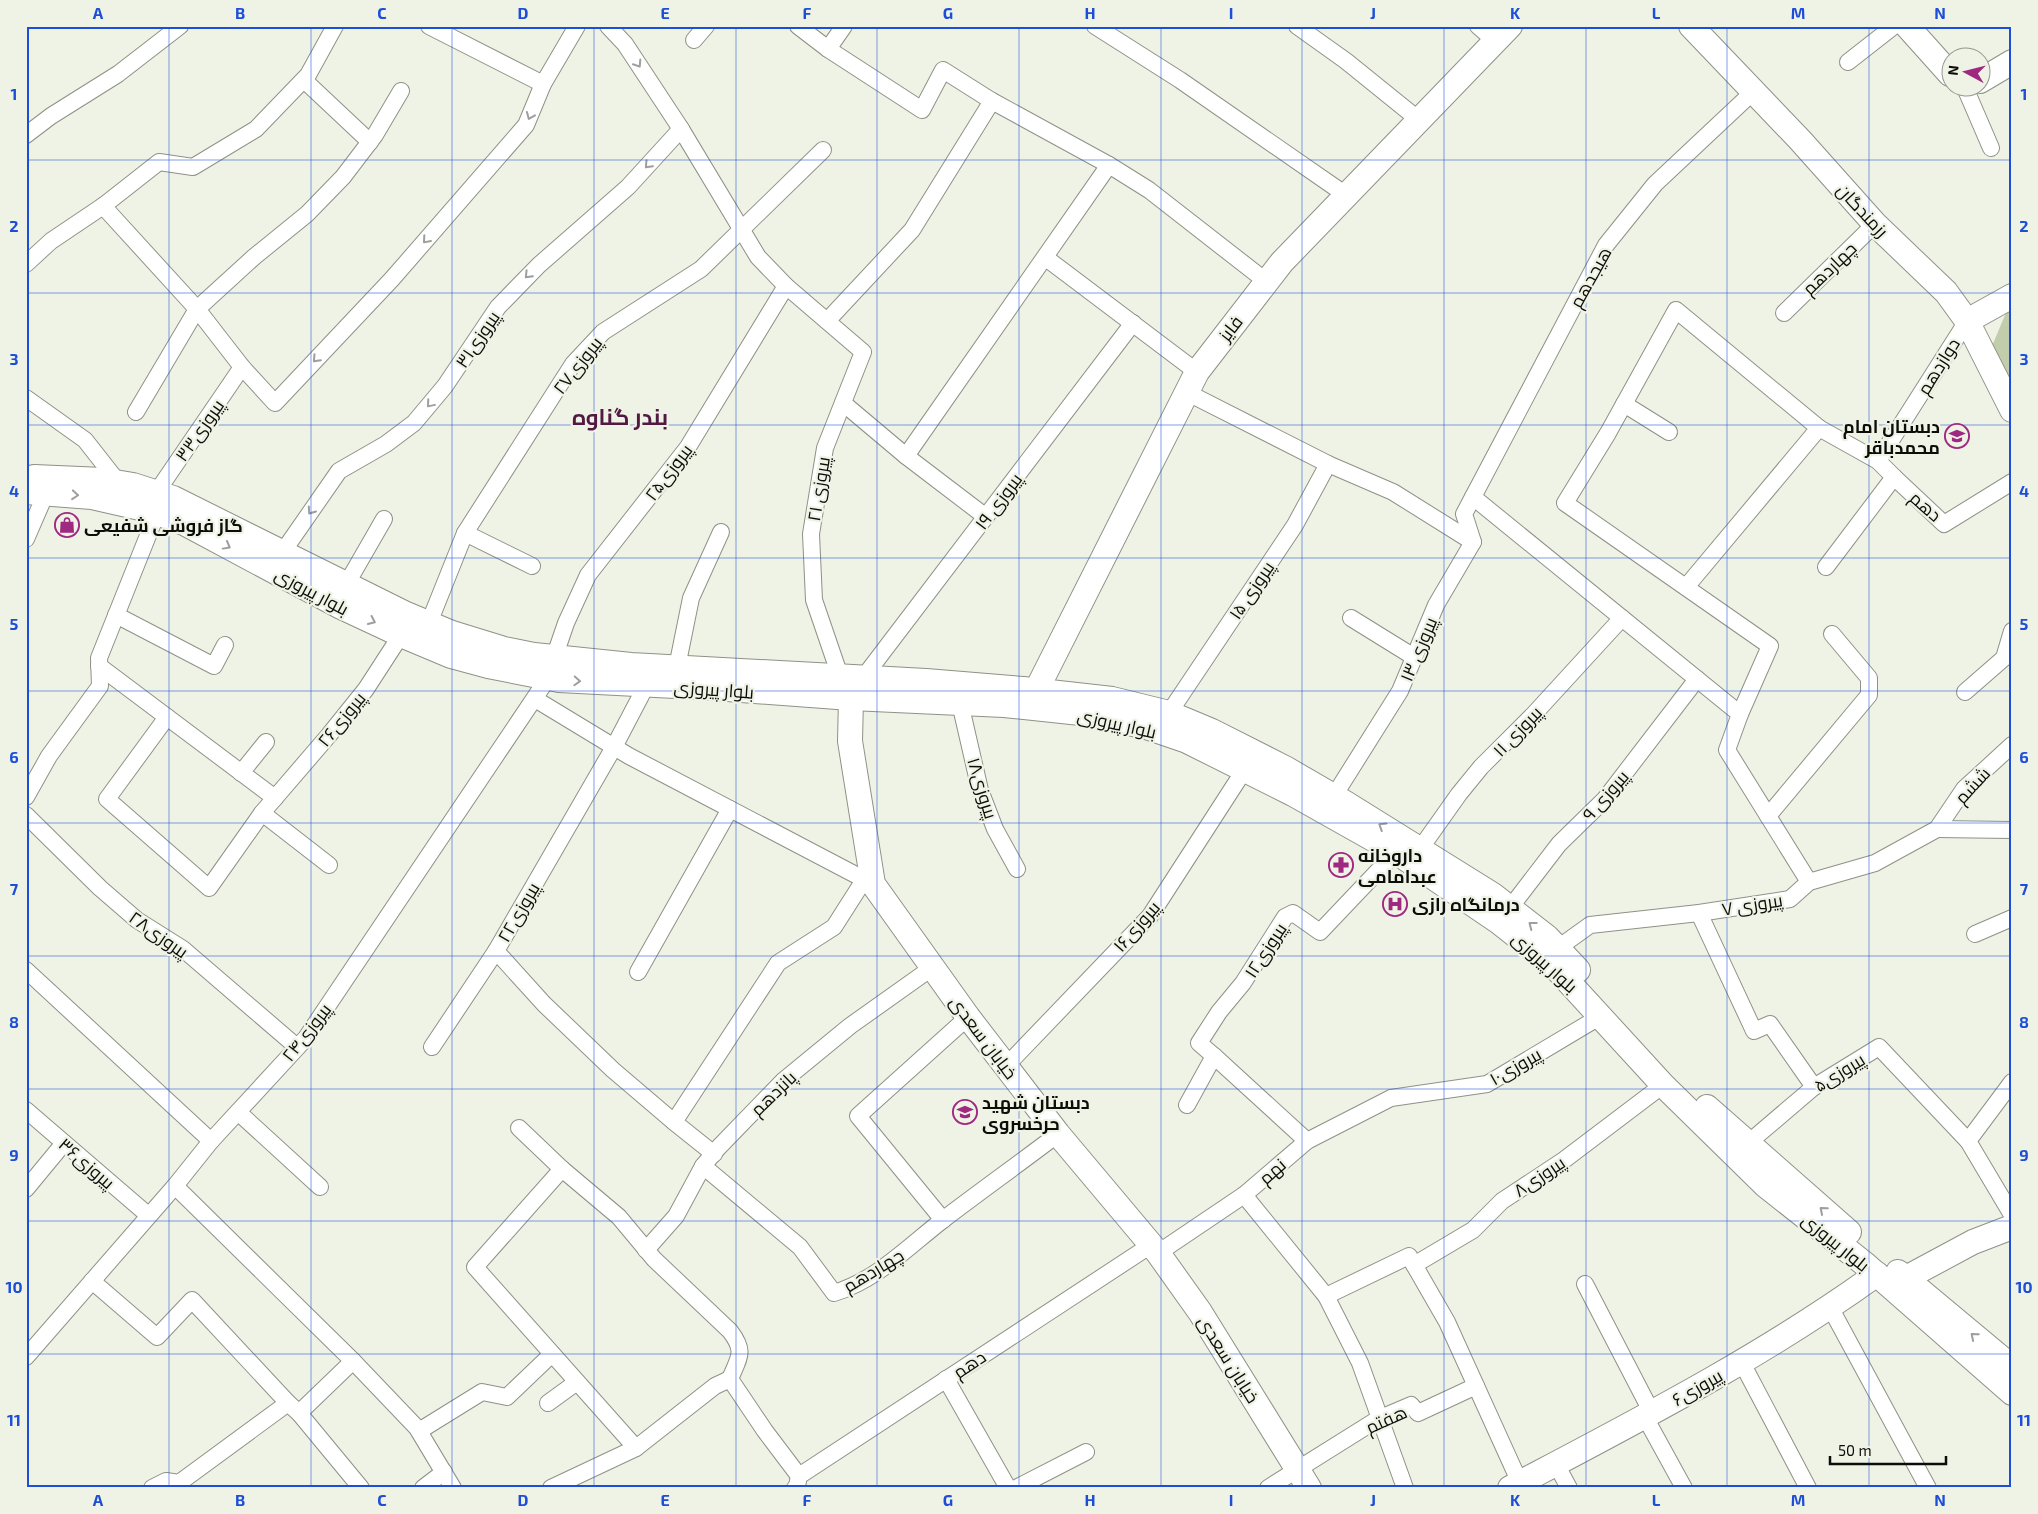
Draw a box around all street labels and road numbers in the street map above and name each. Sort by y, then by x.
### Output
street label: رزمندگان [1832,179,1893,242]
street label: چهاردهم [1797,237,1862,301]
street label: هیجدهم [1564,243,1617,312]
street label: پیروزی۳۱ [450,306,506,373]
street label: فایز [1213,311,1248,347]
street label: پیروزی۲۷ [548,332,608,399]
street label: دوازدهم [1912,333,1966,400]
street label: پیروزی۳۳ [170,395,230,466]
street label: پیروزی۲۵ [640,439,698,506]
street label: پیروزی ۲۱ [802,455,836,523]
street label: پیروزی ۱۹ [970,468,1028,535]
street label: دهم [1904,486,1946,527]
street label: پیروزی ۱۵ [1224,557,1280,624]
street label: بلوار پیروزی [270,562,353,621]
street label: پیروزی ۱۳ [1395,613,1443,685]
street label: بلوار پیروزی [673,675,755,705]
street label: پیروزی۲۶ [312,687,371,752]
street label: پیروزی ۱۱ [1488,701,1548,762]
street label: بلوار پیروزی [1075,703,1159,745]
street label: پیروزی۱۸ [961,755,1003,822]
street label: ششم [1950,762,1996,809]
street label: پیروزی ۹ [1577,765,1634,826]
street label: پیروزی۲۲ [492,878,546,947]
street label: پیروزی ۷ [1720,888,1785,922]
street label: پیروزی۱۶ [1108,896,1166,957]
street label: پیروزی۲۸ [124,906,193,964]
street label: پیروزی۱۲ [1239,918,1293,983]
street label: بلوار پیروزی [1506,927,1582,999]
street label: خیابان سعدی [945,991,1023,1084]
street label: پیروزی۲۴ [277,998,337,1067]
street label: پیروزی۱۰ [1485,1042,1546,1091]
street label: پیروزی۵ [1809,1048,1870,1098]
street label: پانزدهم [745,1066,802,1122]
street label: پیروزی۳۶ [53,1133,120,1195]
street label: پیروزی۸ [1509,1151,1570,1203]
street label: نهم [1254,1153,1291,1190]
street label: بلوار پیروزی [1797,1208,1874,1277]
street label: چهاردهم [839,1243,908,1298]
street label: خیابان سعدی [1193,1311,1265,1407]
street label: دهم [948,1345,991,1385]
street label: پیروزی۶ [1668,1364,1727,1412]
street label: هفتم [1362,1400,1411,1440]

